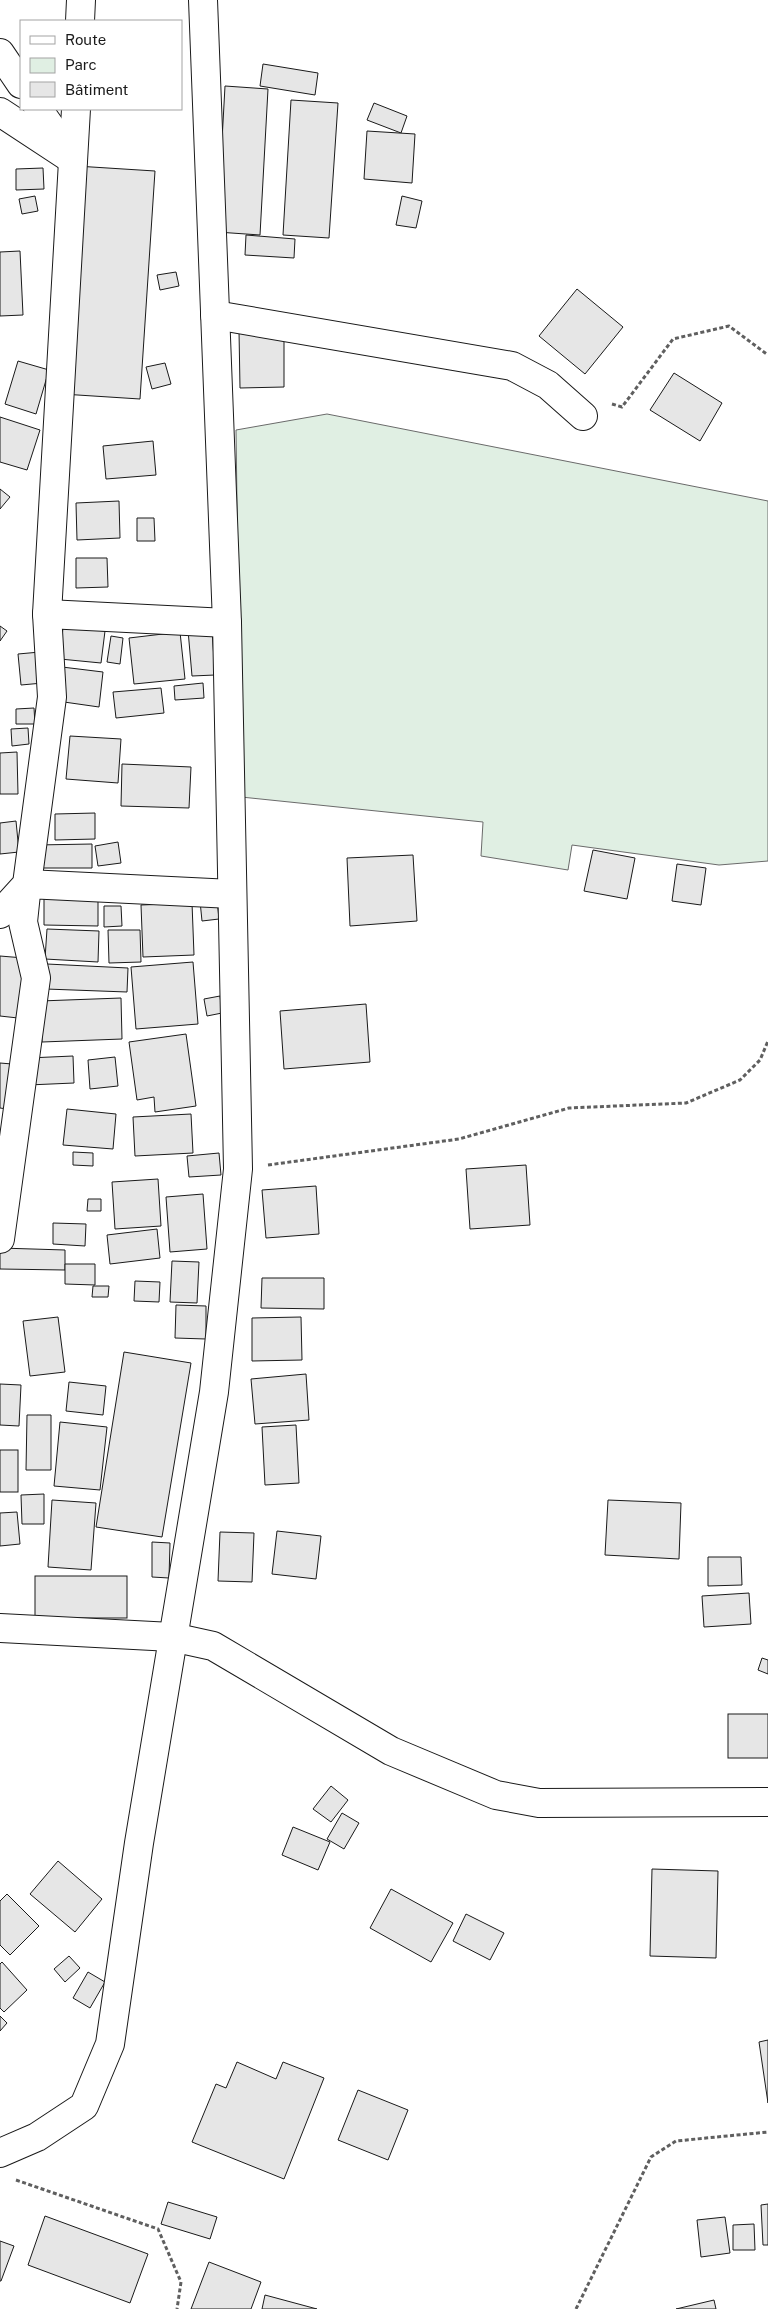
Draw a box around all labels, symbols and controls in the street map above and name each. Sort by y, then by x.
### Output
legend [20,20,182,110]
text: Route [65,31,106,48]
text: Parc [65,56,97,73]
text: Bâtiment [65,81,128,98]

